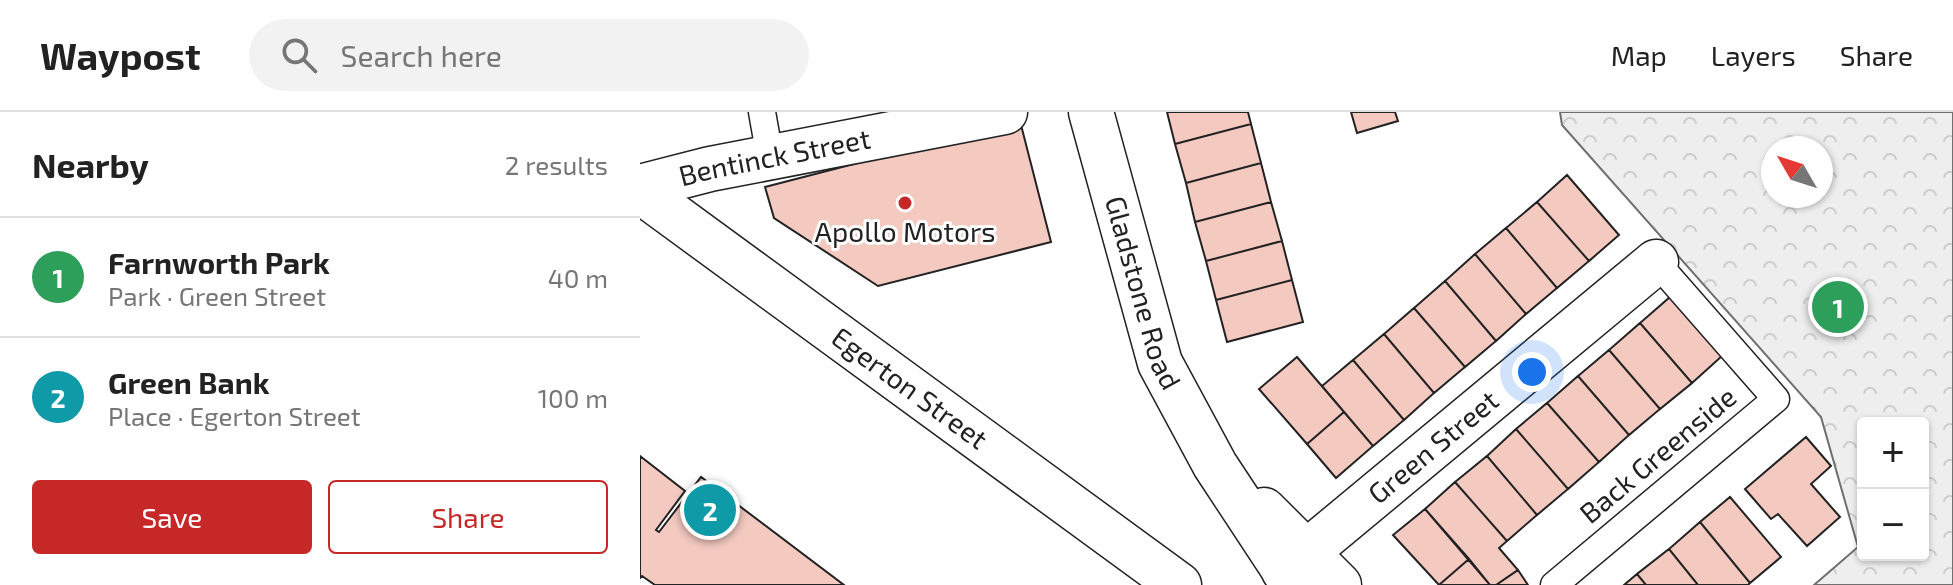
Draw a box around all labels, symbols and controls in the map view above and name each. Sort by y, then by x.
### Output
search box [249,19,809,91]
text: Waypost [40,32,201,78]
icon: search [277,33,321,77]
text: Search here [341,37,502,73]
text: Map [1611,38,1667,72]
text: Layers [1711,38,1796,72]
text: Share [1840,38,1913,72]
street label: Bentinck Street [675,120,873,192]
north arrow [1761,136,1833,208]
text: Nearby [32,144,149,185]
text: 2 results [505,149,608,180]
street label: Gladstone Road [1099,192,1189,395]
marker: Apollo Motors [896,194,914,212]
place label: Apollo Motors [815,214,995,248]
text: Farnworth Park [108,244,330,280]
text: 1 [52,262,64,293]
text: 40 m [548,262,608,293]
pin: 1 [1812,277,1864,337]
text: Park · Green Street [108,280,326,311]
street label: Egerton Street [826,319,995,455]
your location [1512,352,1552,392]
text: Green Bank [108,364,269,400]
street label: Back Greenside [1572,379,1742,530]
text: 2 [50,382,66,413]
text: 100 m [538,382,608,413]
street label: Green Street [1361,382,1505,510]
text: Place · Egerton Street [108,400,361,431]
map controls [1857,417,1929,561]
button: + [1857,417,1929,489]
button: Save [32,480,312,554]
button: Share [328,480,608,554]
pin: 2 [684,480,736,540]
button: − [1857,489,1929,561]

